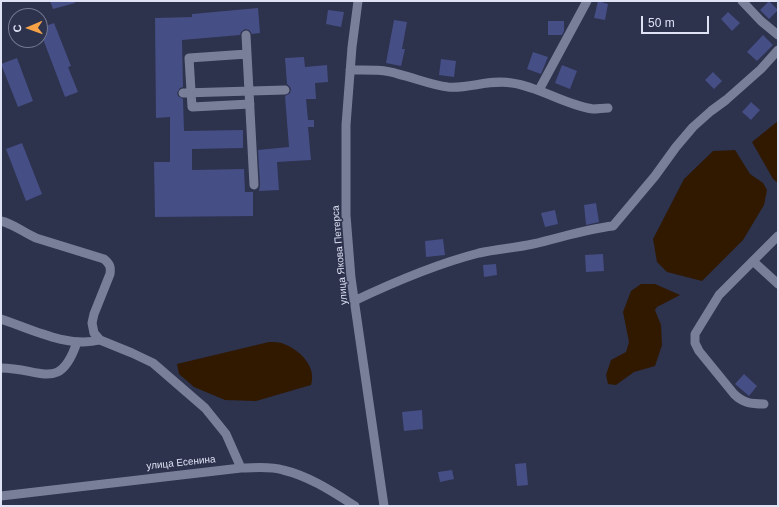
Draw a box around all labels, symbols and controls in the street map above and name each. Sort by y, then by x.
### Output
north arrow [8,8,48,48]
scale bar [643,8,711,34]
text: 50 m [648,16,675,30]
text: С [11,24,23,33]
street label: улица Якова Петерса [330,205,350,305]
street label: улица Есенина [146,453,216,473]

